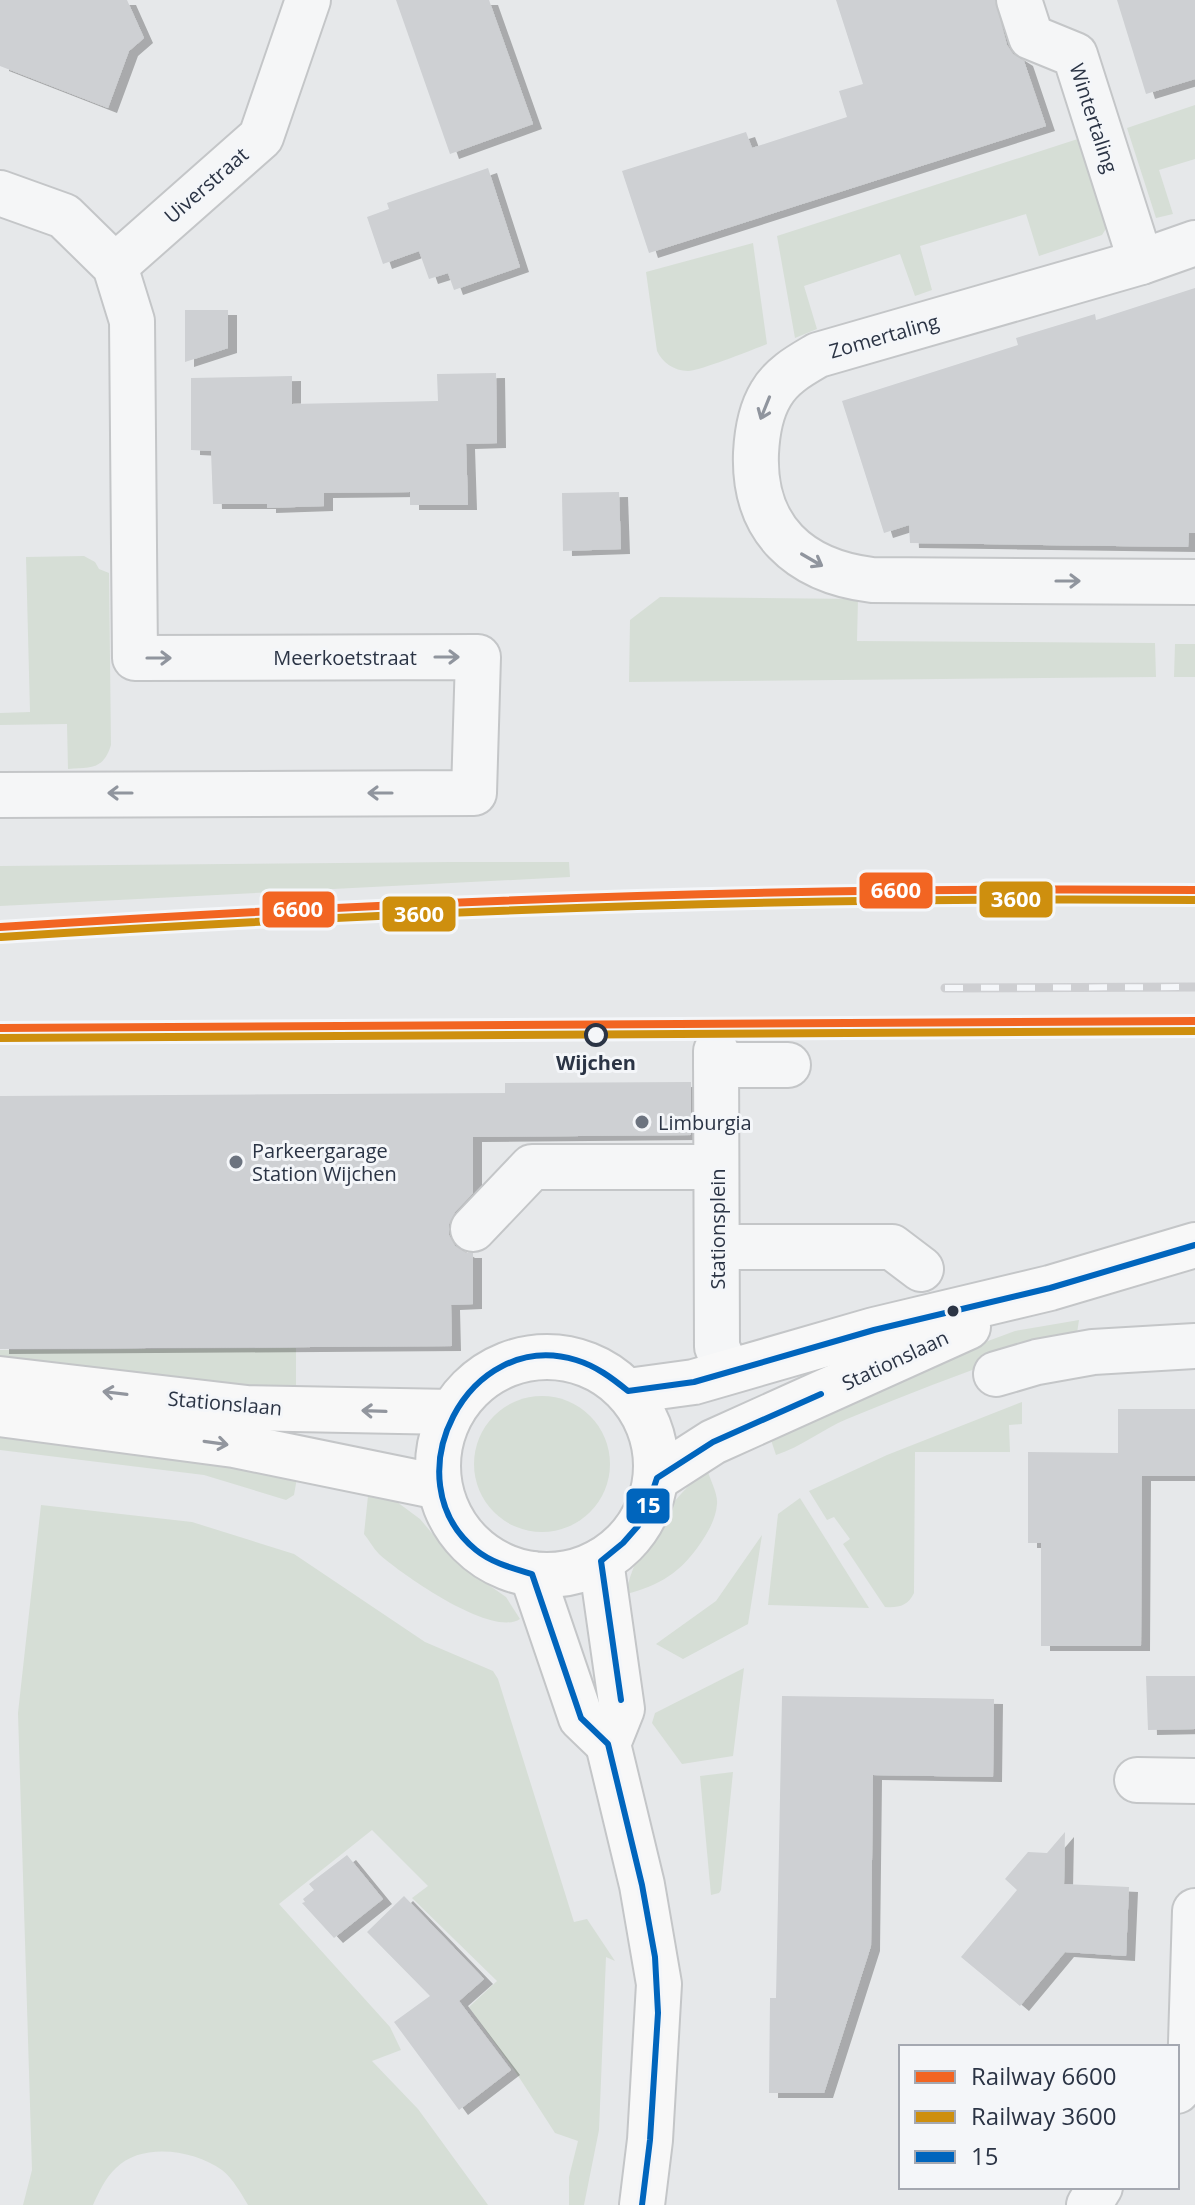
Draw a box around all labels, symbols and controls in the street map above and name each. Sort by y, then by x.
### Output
street label: Wintertaling [1064,60,1124,176]
street label: Uiverstraat [158,141,254,229]
street label: Zomertaling [826,307,942,365]
one-way arrow [757,395,771,420]
one-way arrow [800,553,823,569]
one-way arrow [1054,573,1081,589]
street label: Meerkoetstraat [273,644,417,671]
one-way arrow [433,649,460,665]
one-way arrow [145,650,172,665]
one-way arrow [107,785,134,801]
one-way arrow [367,785,394,801]
line badge: 6600 [858,871,934,910]
text: 6600 [871,874,921,904]
line badge: 3600 [978,880,1054,919]
text: 3600 [991,883,1041,913]
line badge: 6600 [261,890,336,929]
text: 6600 [273,893,323,923]
line badge: 3600 [381,895,457,933]
text: 3600 [394,898,444,928]
marker: Wijchen [585,1024,607,1046]
place label: Wijchen [556,1049,636,1076]
place label: Limburgia [658,1109,752,1136]
marker: Limburgia [633,1113,651,1131]
place label: Parkeergarage Station Wijchen [252,1137,397,1187]
marker: Parkeergarage Station Wijchen [227,1153,245,1171]
street label: Stationsplein [704,1168,731,1290]
unlabelled marker [945,1303,961,1319]
street label: Stationslaan [837,1324,953,1396]
one-way arrow [102,1385,128,1400]
street label: Stationslaan [167,1385,283,1421]
one-way arrow [361,1404,388,1419]
one-way arrow [203,1436,228,1451]
line badge: 15 [625,1487,671,1525]
text: 15 [635,1489,661,1519]
legend [899,2045,1179,2189]
text: Railway 6600 [971,2059,1116,2092]
text: Railway 3600 [971,2099,1116,2132]
text: 15 [971,2139,998,2172]

